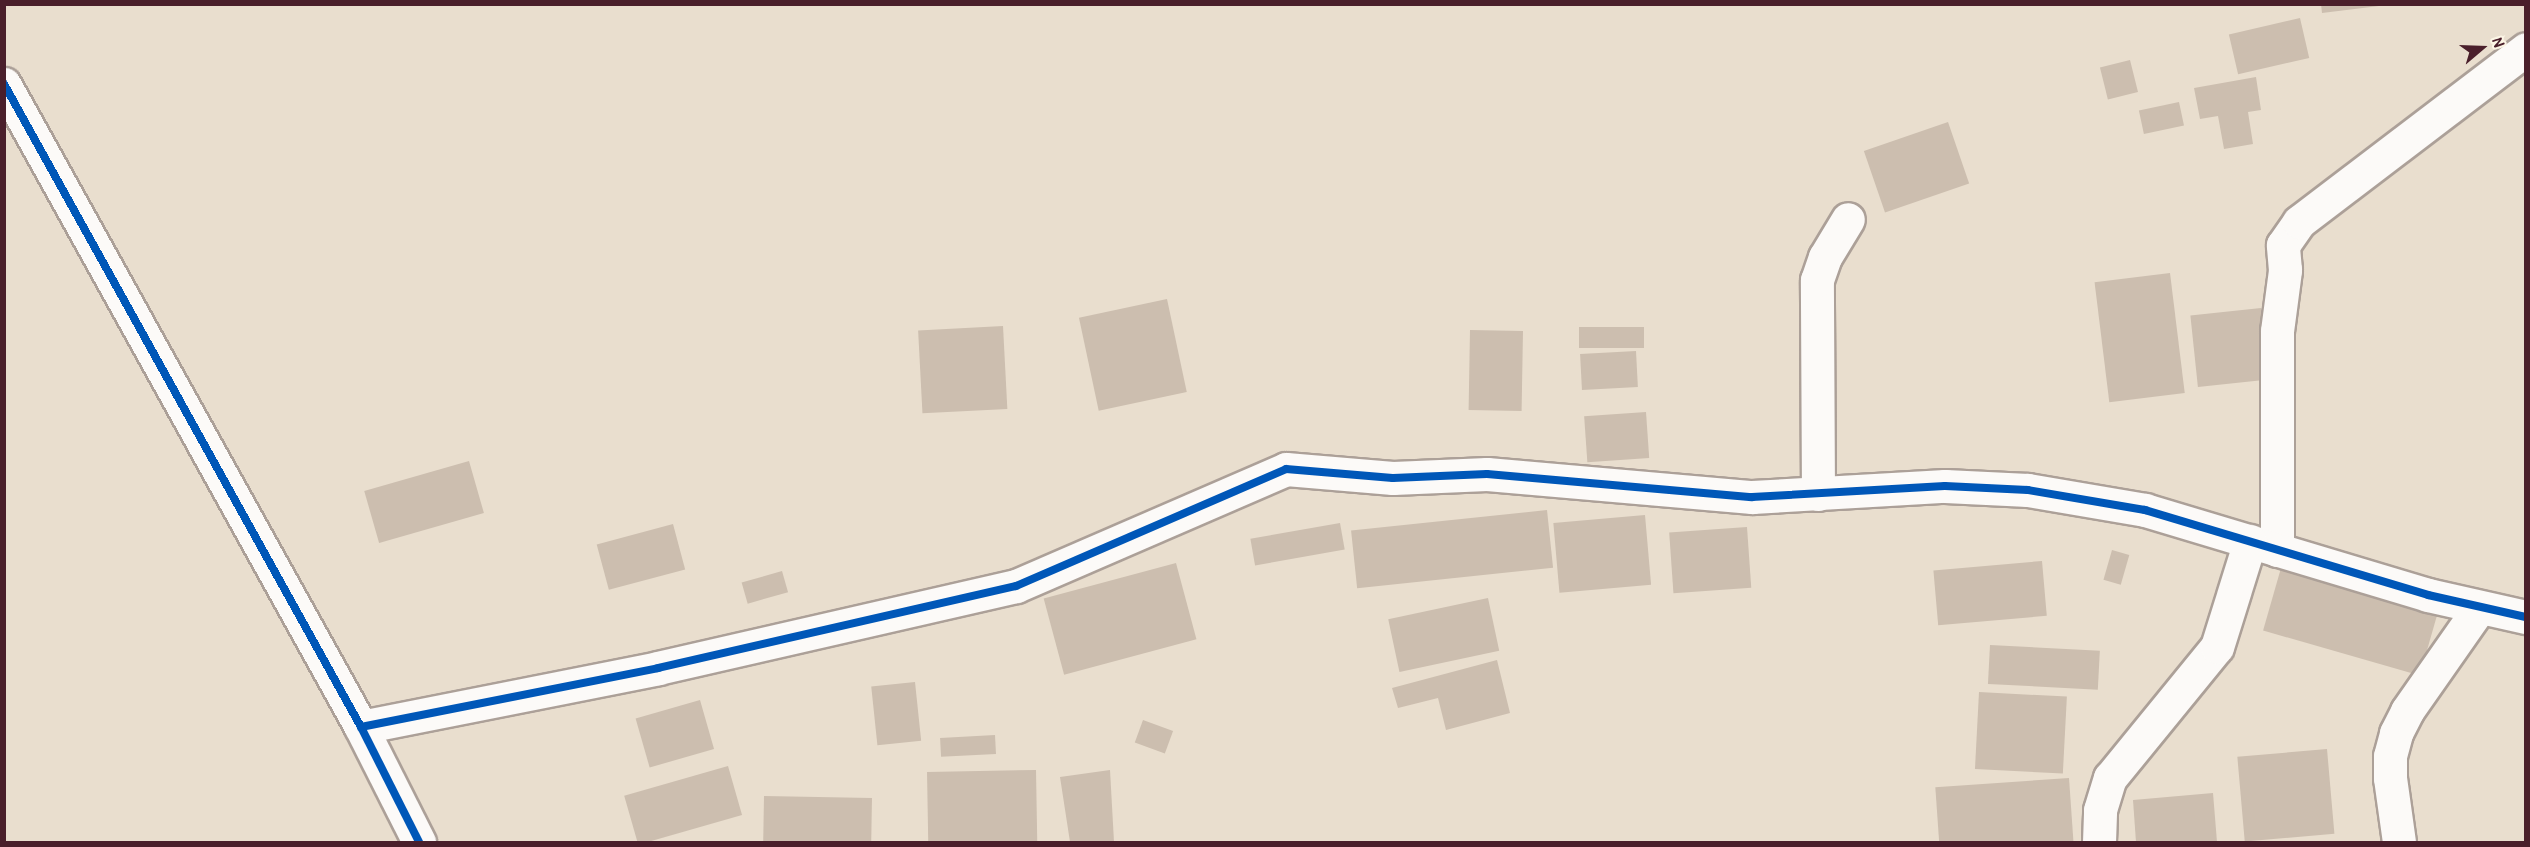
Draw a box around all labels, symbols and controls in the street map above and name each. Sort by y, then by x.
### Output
north arrow [2452,18,2512,78]
text: N [2487,35,2511,50]

